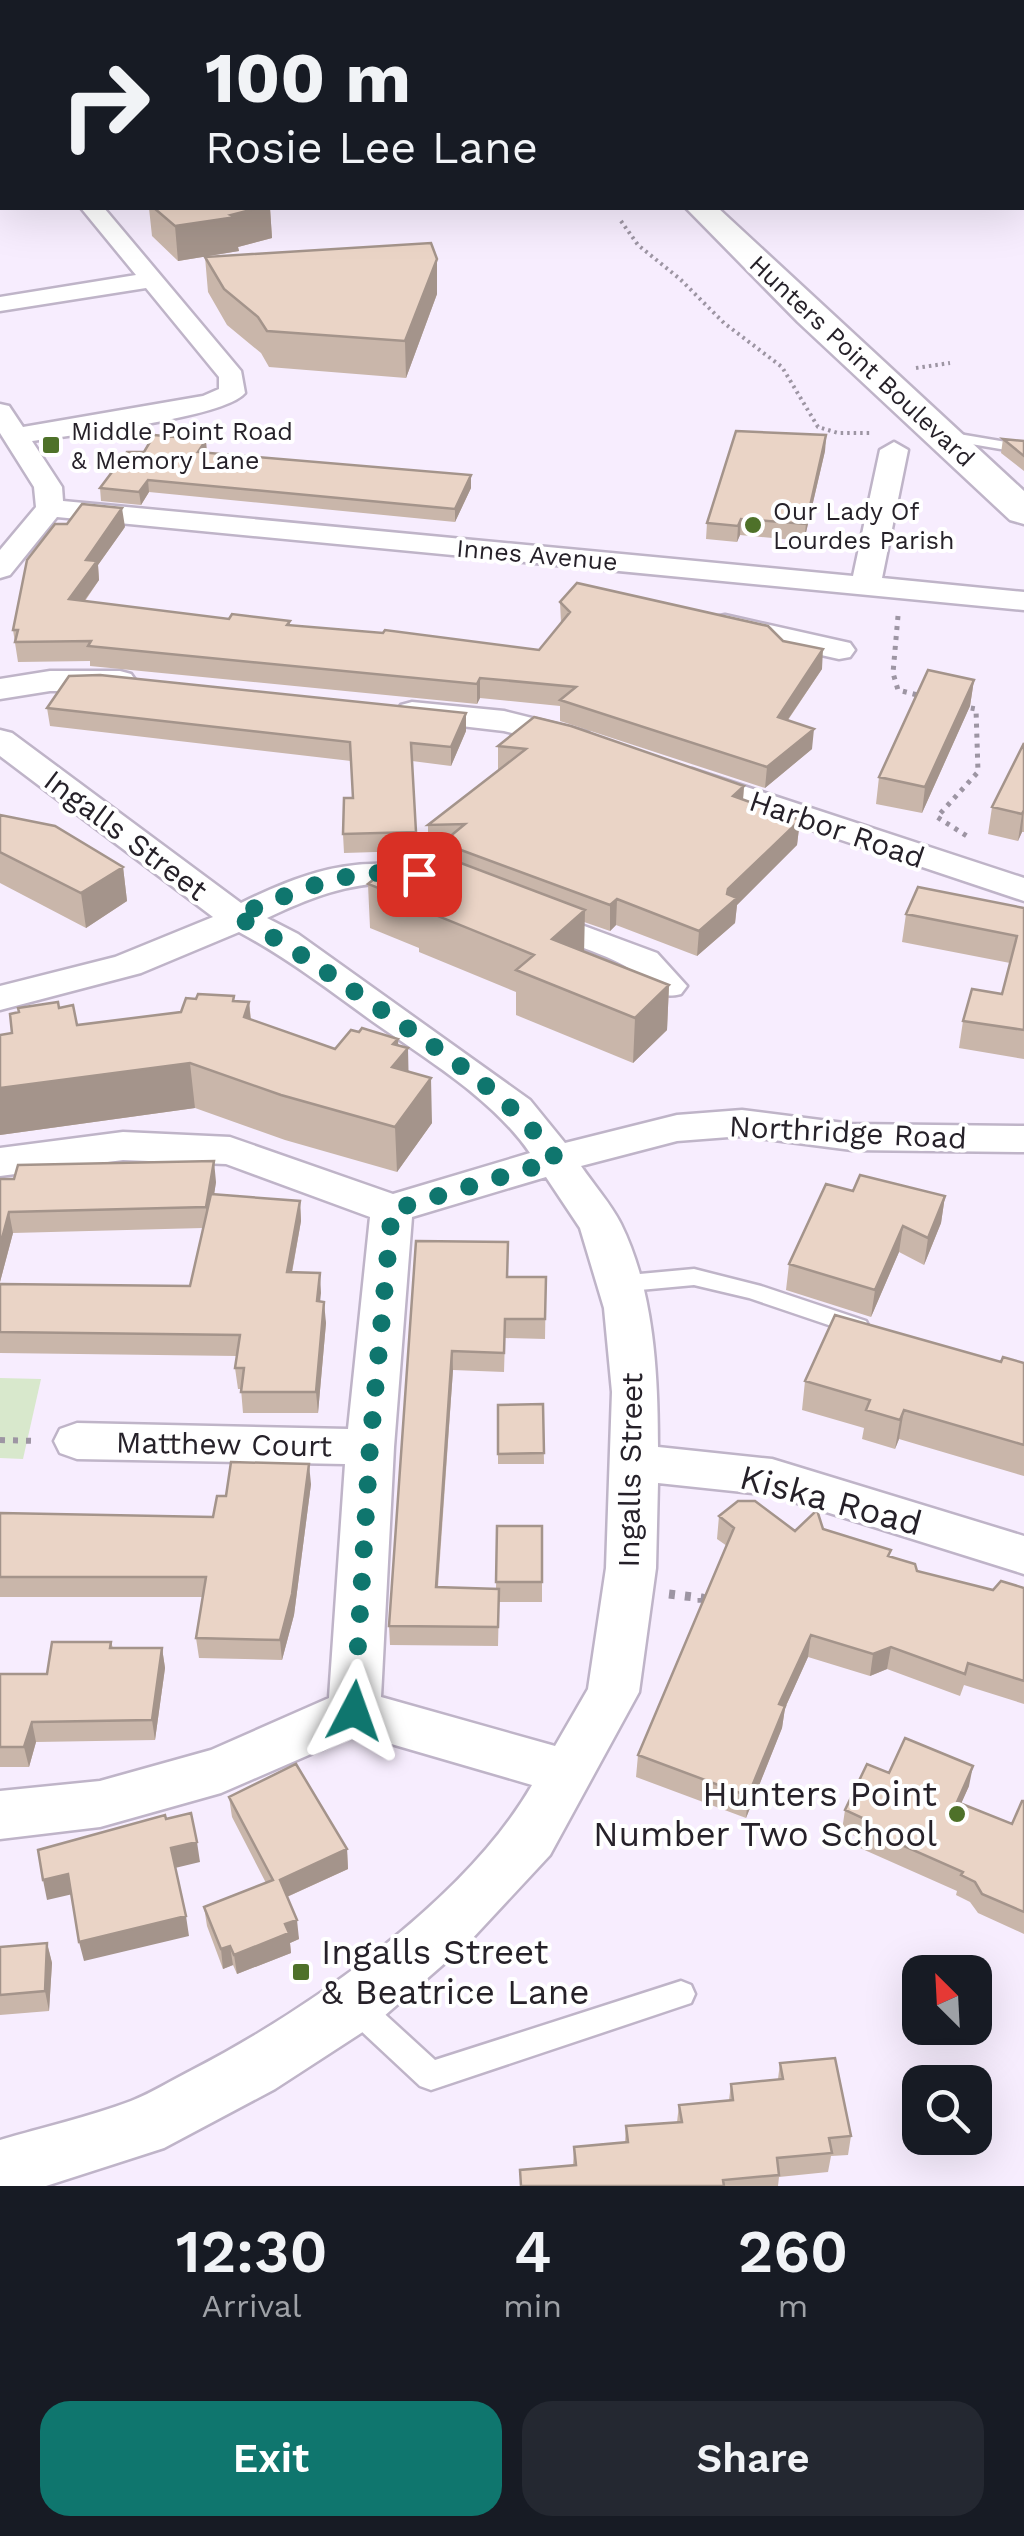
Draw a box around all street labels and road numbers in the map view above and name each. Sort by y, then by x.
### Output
street label: Hunters Point Boulevard [744,249,980,473]
street label: Innes Avenue [455,534,619,576]
street label: Ingalls Street [38,762,215,908]
street label: Harbor Road [745,783,929,875]
street label: Northridge Road [728,1108,968,1156]
street label: Ingalls Street [611,1372,649,1568]
street label: Matthew Court [116,1425,333,1463]
street label: Kiska Road [735,1456,927,1544]

